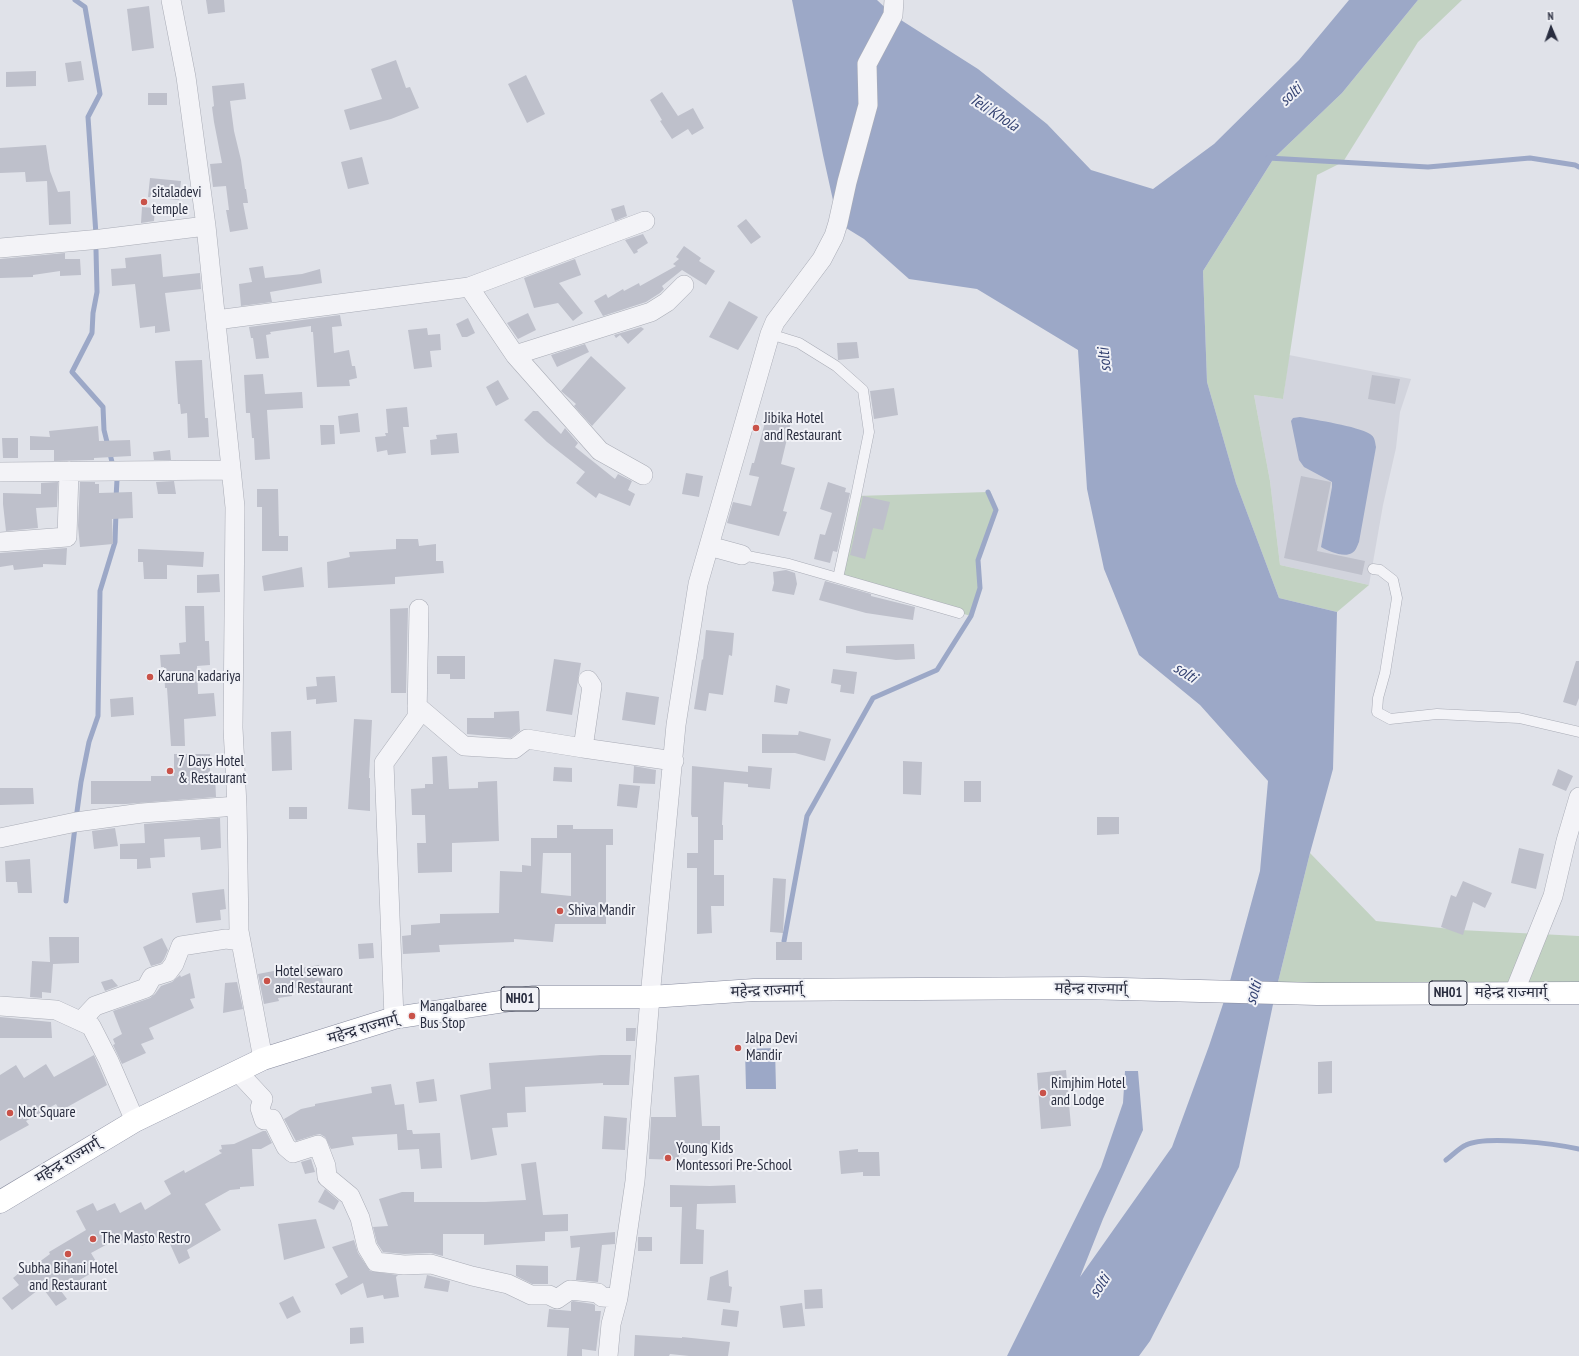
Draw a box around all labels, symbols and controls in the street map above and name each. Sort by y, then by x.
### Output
north arrow [1531,8,1571,48]
text: N [1547,9,1554,23]
water label: solti [1276,80,1306,110]
water label: Teli Khola [966,90,1022,136]
place label: sitaladevi temple [152,184,201,219]
marker: sitaladevi temple [139,197,149,207]
water label: solti [1094,347,1116,373]
place label: Jibika Hotel and Restaurant [764,410,842,445]
marker: Jibika Hotel and Restaurant [751,423,761,433]
water label: solti [1170,659,1200,687]
place label: Karuna kadariya [158,668,241,686]
marker: Karuna kadariya [145,672,155,682]
place label: 7 Days Hotel & Restaurant [178,753,246,788]
marker: 7 Days Hotel & Restaurant [165,766,175,776]
place label: Shiva Mandir [568,902,635,920]
marker: Shiva Mandir [555,906,565,916]
place label: Hotel sewaro and Restaurant [275,963,353,998]
marker: Hotel sewaro and Restaurant [262,976,272,986]
street label: महेन्द्र राज्मार्ग् [1055,979,1127,999]
water label: solti [1242,979,1266,1007]
street label: महेन्द्र राज्मार्ग् [730,981,804,1001]
road number: NH01 [1429,981,1467,1005]
street label: महेन्द्र राज्मार्ग् [1475,984,1547,1002]
road number: NH01 [501,987,539,1011]
place label: Mangalbaree Bus Stop [420,998,487,1033]
street label: महेन्द्र राज्मार्ग् [326,1010,400,1048]
marker: Mangalbaree Bus Stop [407,1011,417,1021]
place label: Jalpa Devi Mandir [746,1030,798,1065]
marker: Jalpa Devi Mandir [733,1043,743,1053]
place label: Rimjhim Hotel and Lodge [1051,1075,1125,1110]
marker: Rimjhim Hotel and Lodge [1038,1088,1048,1098]
place label: Not Square [18,1104,76,1122]
marker: Not Square [5,1108,15,1118]
street label: महेन्द्र राज्मार्ग् [32,1135,104,1187]
place label: Young Kids Montessori Pre-School [676,1140,792,1175]
marker: Young Kids Montessori Pre-School [663,1153,673,1163]
place label: The Masto Restro [101,1230,191,1248]
marker: The Masto Restro [88,1234,98,1244]
marker: Subha Bihani Hotel and Restaurant [63,1249,73,1259]
place label: Subha Bihani Hotel and Restaurant [18,1260,118,1295]
water label: solti [1085,1271,1115,1301]

